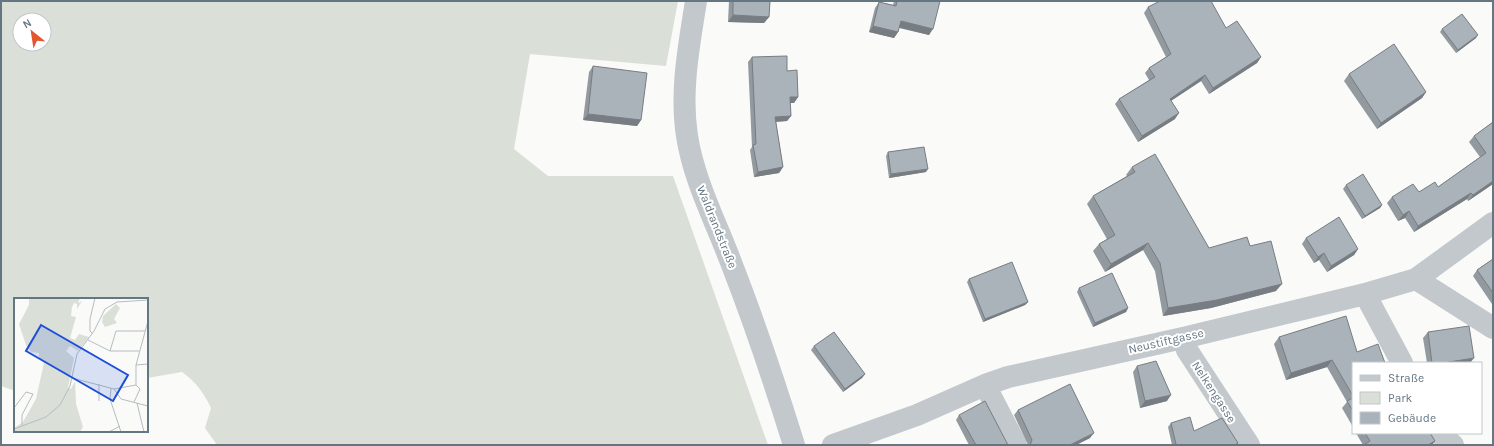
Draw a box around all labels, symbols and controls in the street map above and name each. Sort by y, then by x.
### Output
north arrow [12,12,52,52]
text: N [21,16,34,31]
street label: Waldrandstraße [694,184,740,270]
inset map [14,298,148,432]
street label: Neustiftgasse [1127,326,1205,356]
street label: Nelkengasse [1189,359,1239,425]
legend [1352,362,1482,434]
text: Straße [1388,371,1424,385]
text: Park [1388,391,1413,405]
text: Gebäude [1388,411,1436,425]

